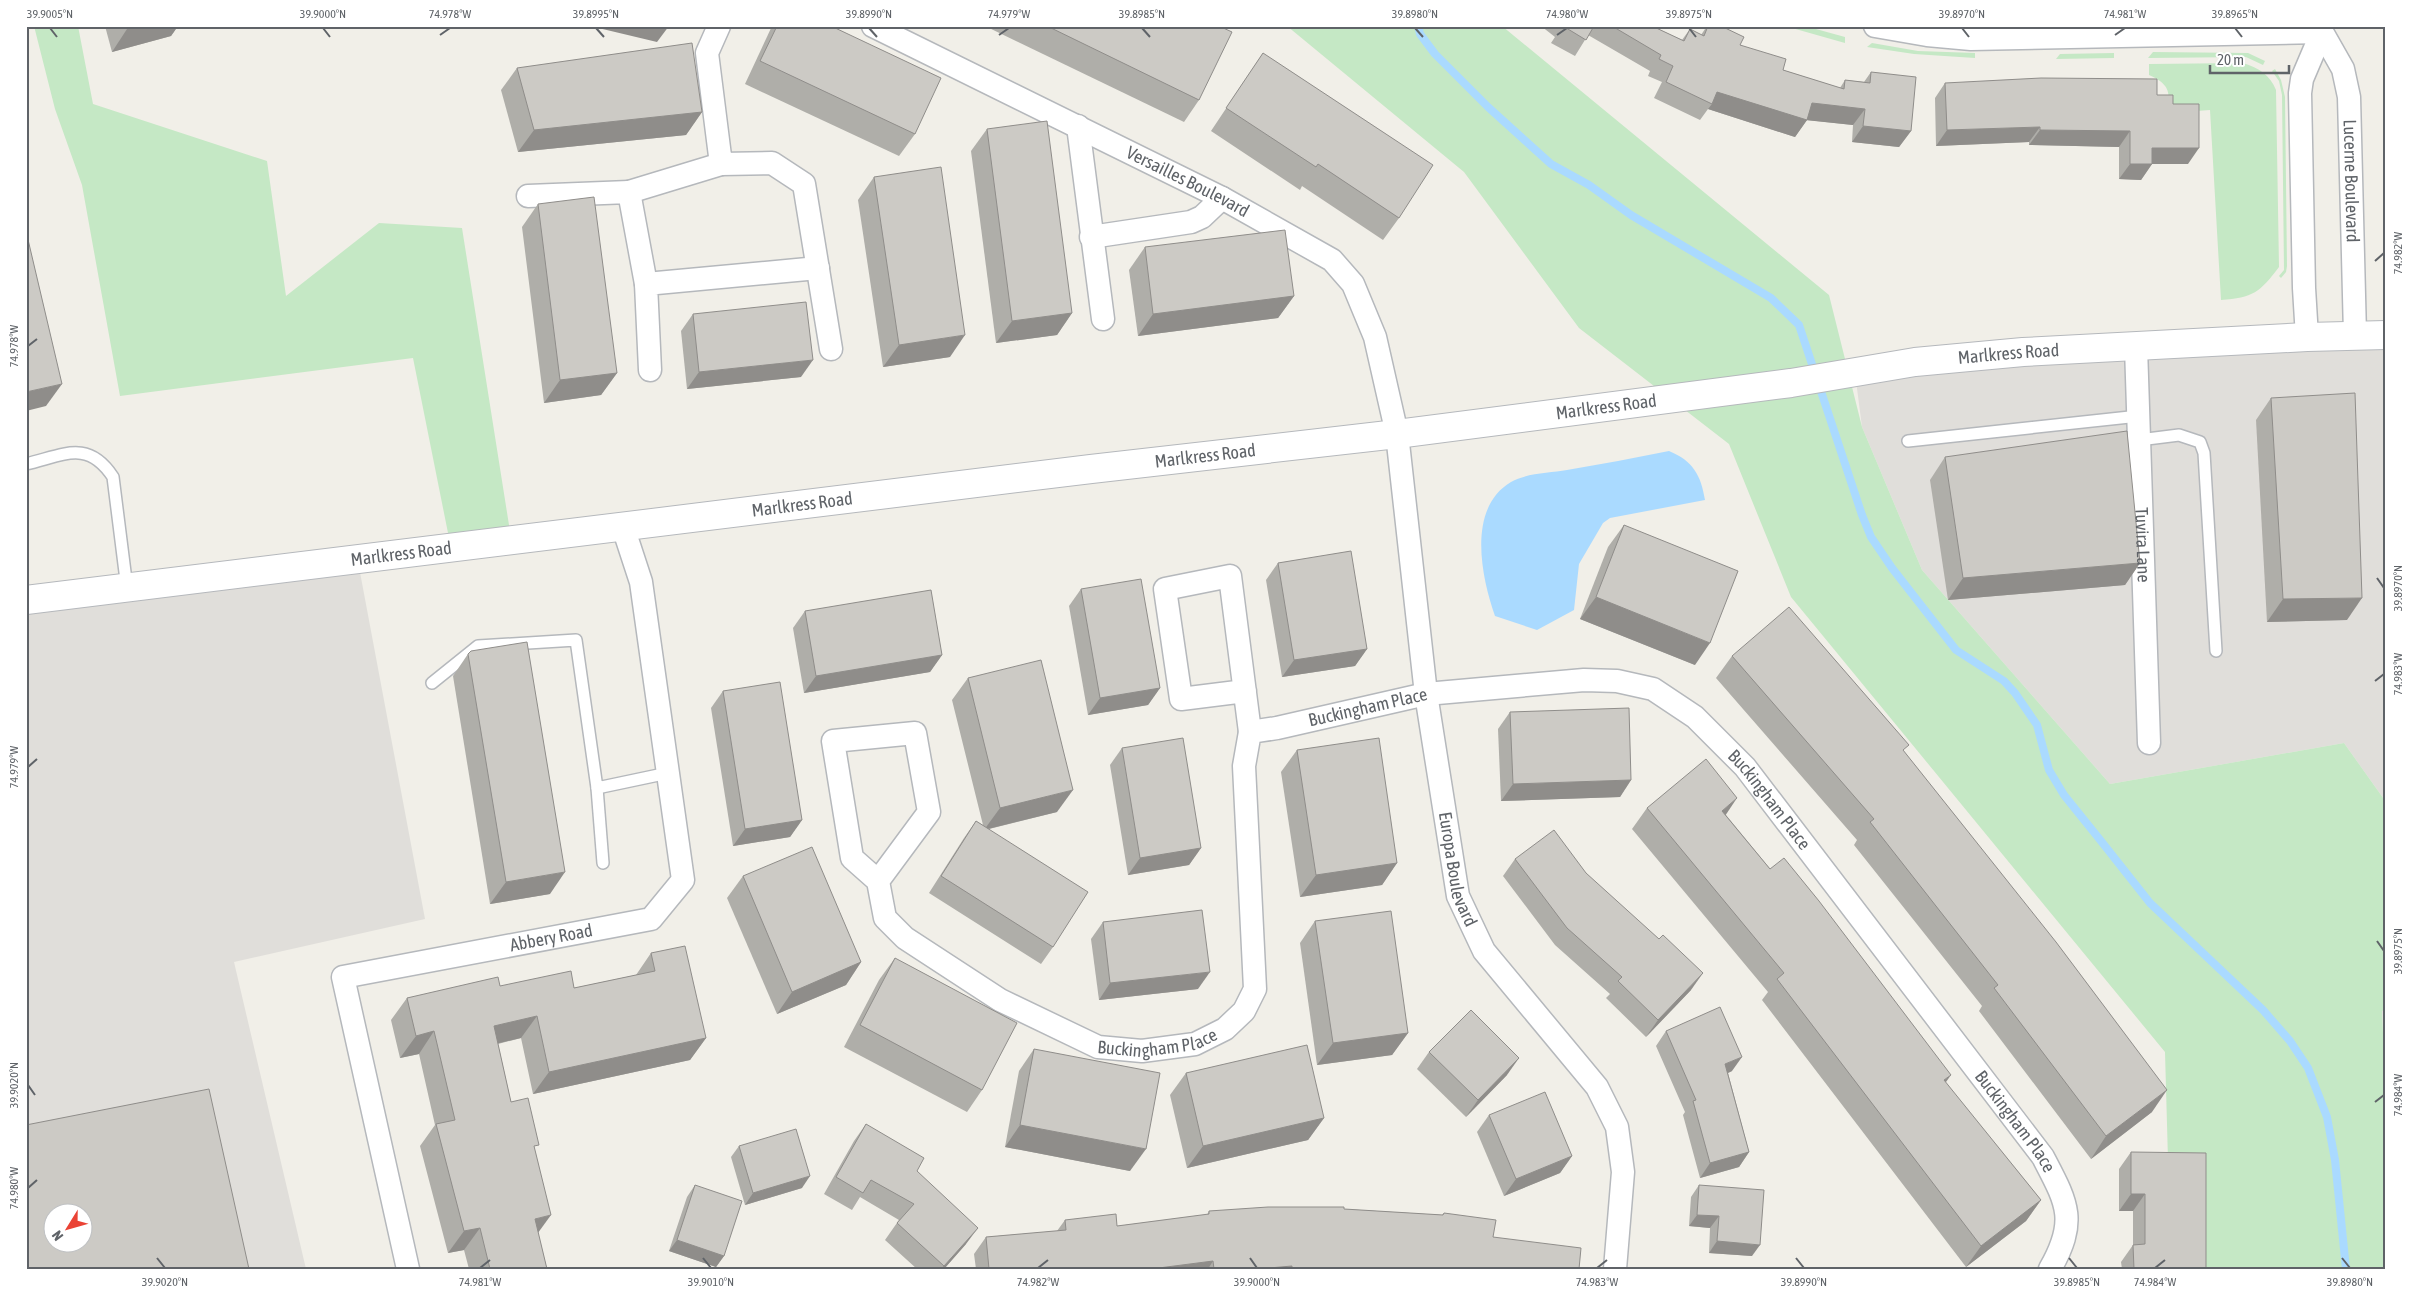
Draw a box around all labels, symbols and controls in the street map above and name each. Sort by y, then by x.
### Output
text: 39.9005°N [27,7,73,21]
text: 39.9000°N [300,7,346,21]
text: 74.978°W [429,7,471,21]
text: 39.8995°N [573,7,619,21]
text: 39.8990°N [846,7,892,21]
text: 74.979°W [988,7,1030,21]
text: 39.8985°N [1119,7,1165,21]
text: 39.8980°N [1392,7,1438,21]
text: 74.980°W [1546,7,1588,21]
text: 39.8975°N [1666,7,1712,21]
text: 39.8970°N [1939,7,1985,21]
text: 74.981°W [2104,7,2146,21]
text: 39.8965°N [2212,7,2258,21]
scale bar [2210,42,2288,74]
text: 20 m [2217,51,2244,68]
street label: Lucerne Boulevard [2340,119,2364,243]
street label: Versailles Boulevard [1123,141,1253,221]
text: 74.982°W [2391,232,2405,274]
text: 74.978°W [7,325,21,367]
street label: Marlkress Road [1957,339,2060,368]
street label: Marlkress Road [1554,389,1658,423]
street label: Marlkress Road [1154,439,1257,472]
street label: Marlkress Road [750,487,854,521]
street label: Tuvira Lane [2131,507,2155,583]
street label: Marlkress Road [349,537,453,570]
text: 39.8970°N [2391,565,2405,611]
text: 74.983°W [2391,653,2405,695]
street label: Buckingham Place [1306,683,1429,731]
street label: Buckingham Place [1724,745,1815,854]
text: 74.979°W [7,746,21,788]
street label: Europa Boulevard [1435,810,1482,930]
street label: Abbery Road [508,919,594,955]
text: 39.8975°N [2391,928,2405,974]
street label: Buckingham Place [1097,1024,1220,1061]
text: 39.9020°N [7,1062,21,1108]
street label: Buckingham Place [1971,1066,2060,1176]
text: 74.984°W [2391,1074,2405,1116]
text: 74.980°W [7,1167,21,1209]
north arrow [42,1202,92,1252]
text: N [49,1228,66,1244]
text: 39.9020°N [142,1275,188,1289]
text: 74.981°W [459,1275,501,1289]
text: 39.9010°N [688,1275,734,1289]
text: 74.982°W [1017,1275,1059,1289]
text: 39.9000°N [1234,1275,1280,1289]
text: 74.983°W [1576,1275,1618,1289]
text: 39.8990°N [1781,1275,1827,1289]
text: 39.8985°N [2054,1275,2100,1289]
text: 74.984°W [2134,1275,2176,1289]
text: 39.8980°N [2327,1275,2373,1289]

